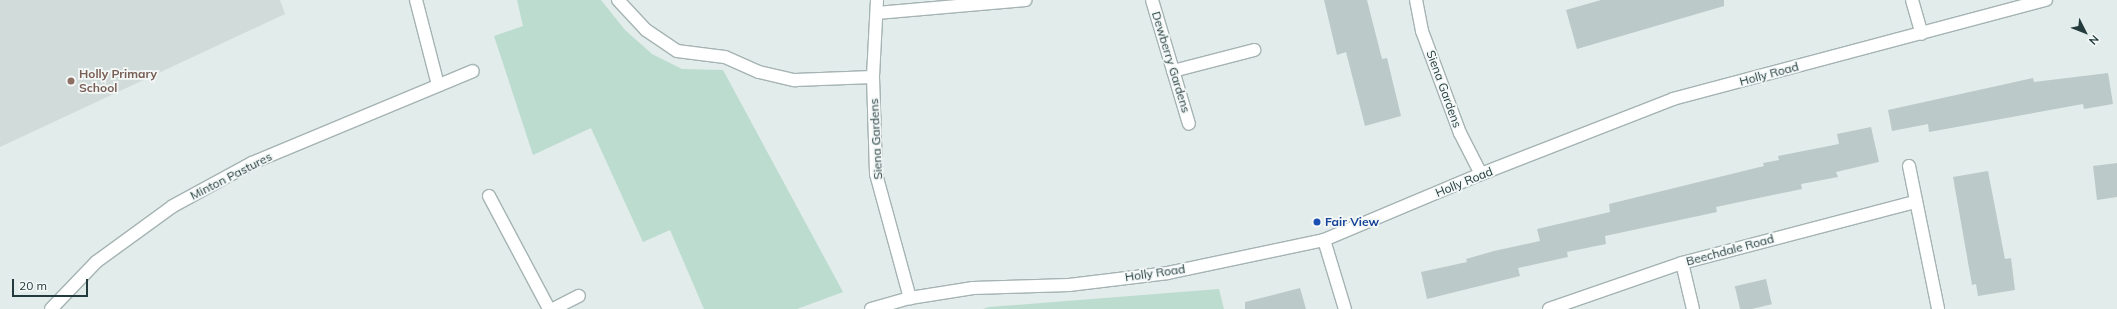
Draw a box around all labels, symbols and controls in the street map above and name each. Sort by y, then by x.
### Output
street label: Dewberry Gardens [1149,10,1193,114]
north arrow [2065,12,2105,52]
text: N [2086,32,2102,48]
street label: Siena Gardens [1423,48,1465,130]
street label: Holly Road [1738,59,1800,89]
place label: Holly Primary School [79,67,157,95]
marker: Holly Primary School [66,76,76,86]
street label: Siena Gardens [867,98,885,180]
street label: Minton Pastures [188,149,274,203]
street label: Holly Road [1433,164,1495,200]
place label: Fair View [1325,215,1379,229]
marker: Fair View [1312,217,1322,227]
street label: Beechdale Road [1684,231,1776,269]
street label: Holly Road [1124,262,1186,284]
scale bar [14,271,90,297]
text: 20 m [19,278,47,293]

